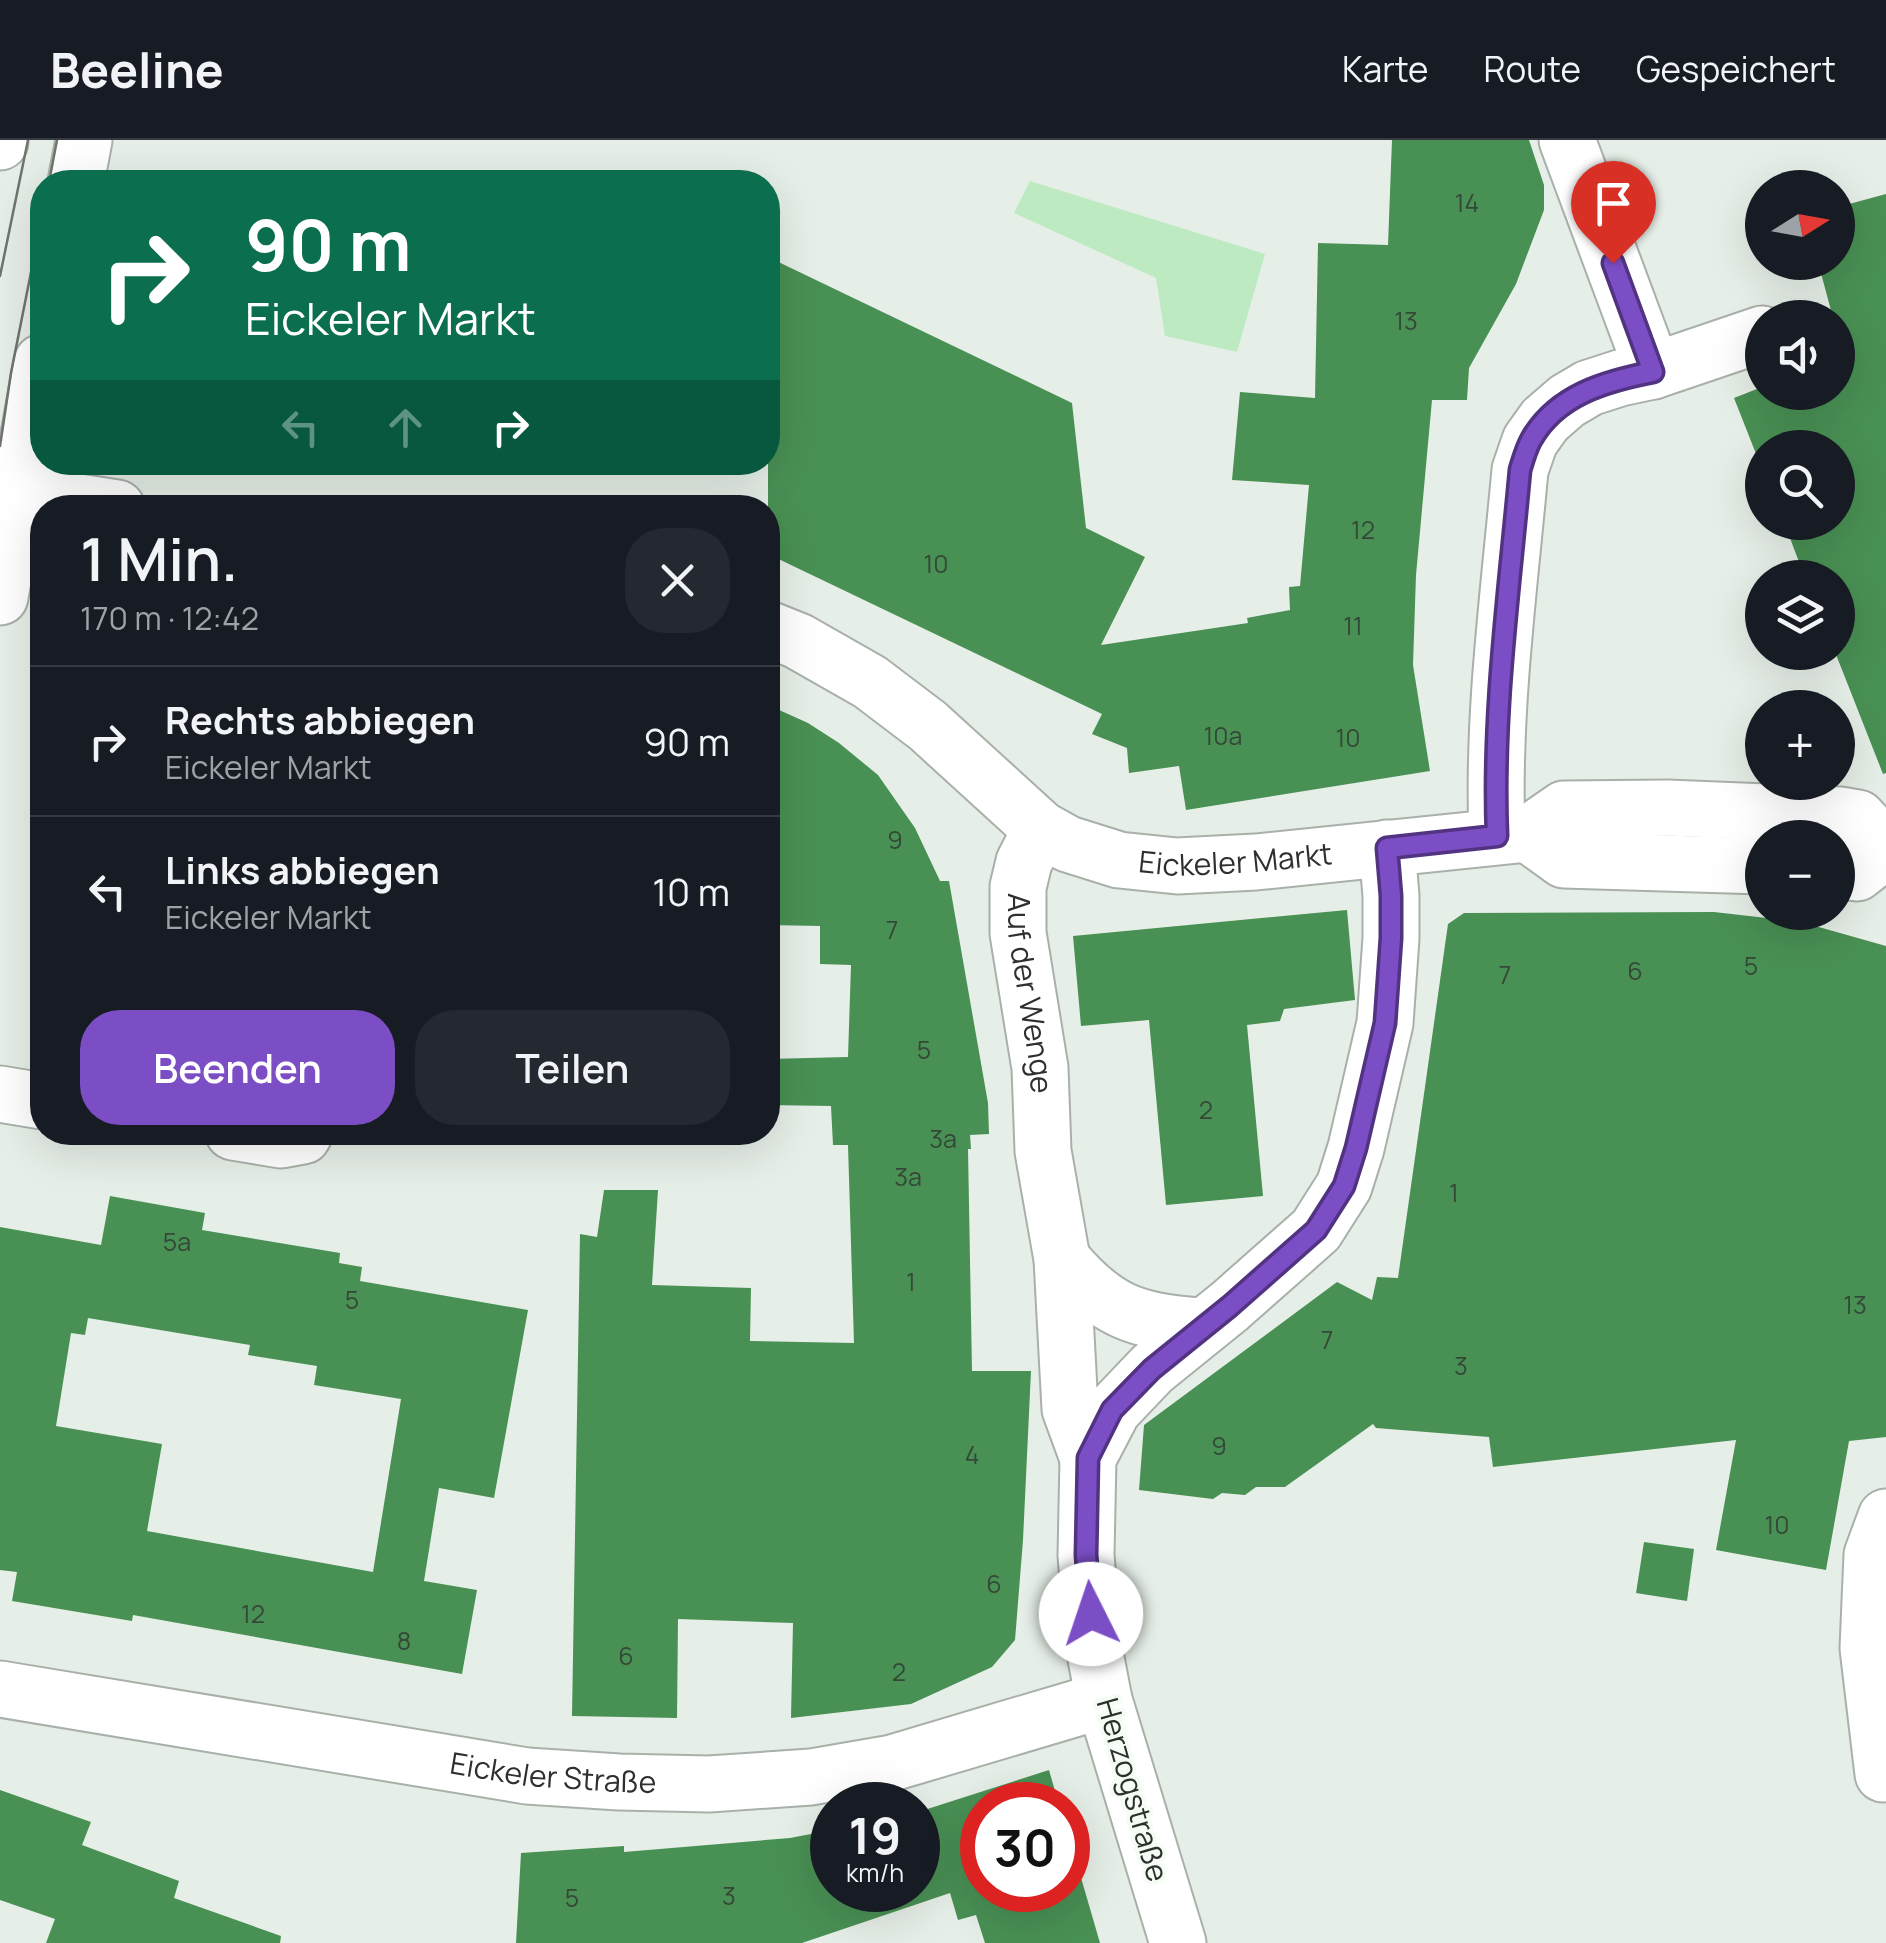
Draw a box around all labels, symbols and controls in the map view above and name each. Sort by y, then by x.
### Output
text: Beeline [50,37,224,102]
text: Karte [1342,45,1429,93]
text: Route [1484,45,1581,93]
text: Gespeichert [1636,45,1836,93]
pin [1571,161,1656,264]
north arrow [1745,170,1855,280]
map controls [1745,170,1855,930]
icon: arrive [1586,176,1641,231]
house number: 14 [1455,185,1479,220]
text: 90 m [245,196,412,292]
icon: right [80,210,210,340]
text: Eickeler Markt [245,287,536,349]
button: sound [1745,300,1855,410]
house number: 13 [1394,303,1418,338]
icon: left [273,400,328,455]
icon: ahead [378,400,433,455]
icon: right [483,400,538,455]
button: search [1745,430,1855,540]
house number: 12 [1351,512,1375,547]
text: 1 Min. [80,517,238,599]
button: close [625,528,730,633]
house number: 10 [923,546,949,581]
button: layers [1745,560,1855,670]
text: 170 m · 12:42 [80,596,259,640]
house number: 11 [1343,608,1363,643]
button: + [1745,690,1855,800]
text: Rechts abbiegen [165,693,475,745]
icon: right [80,714,135,769]
text: 90 m [643,715,730,767]
house number: 10a [1204,718,1242,753]
house number: 10 [1335,720,1361,755]
text: Eickeler Markt [165,745,372,789]
button: − [1745,820,1855,930]
house number: 9 [887,822,903,857]
street label: Eickeler Markt [1137,832,1334,885]
text: Links abbiegen [165,843,440,895]
icon: left [80,864,135,919]
text: 10 m [652,865,730,917]
street label: Auf der Wenge [999,893,1063,1094]
text: Eickeler Markt [165,895,372,939]
house number: 7 [886,912,898,947]
house number: 5 [1744,948,1758,983]
house number: 6 [1627,953,1643,988]
house number: 7 [1499,957,1511,992]
button: Beenden [80,1010,395,1125]
button: Teilen [415,1010,730,1125]
house number: 5 [917,1032,931,1067]
house number: 2 [1199,1092,1213,1127]
house number: 3a [929,1121,957,1156]
house number: 3a [894,1159,922,1194]
house number: 1 [1449,1175,1459,1210]
house number: 5a [163,1224,191,1259]
house number: 1 [906,1264,916,1299]
house number: 5 [345,1282,359,1317]
house number: 13 [1843,1287,1867,1322]
house number: 7 [1321,1322,1333,1357]
house number: 3 [1454,1348,1468,1383]
house number: 9 [1211,1428,1227,1463]
house number: 4 [965,1437,979,1472]
house number: 10 [1764,1507,1790,1542]
position arrow [1039,1562,1143,1666]
house number: 6 [986,1566,1002,1601]
house number: 12 [241,1596,265,1631]
house number: 8 [397,1623,411,1658]
house number: 6 [618,1638,634,1673]
house number: 2 [892,1654,906,1689]
street label: Herzogstraße [1088,1693,1179,1886]
street label: Eickeler Straße [447,1742,657,1802]
speed limit sign: 30 [960,1782,1090,1912]
text: 19 [849,1801,901,1869]
text: km/h [846,1855,904,1890]
house number: 3 [722,1878,736,1913]
house number: 5 [565,1880,579,1915]

